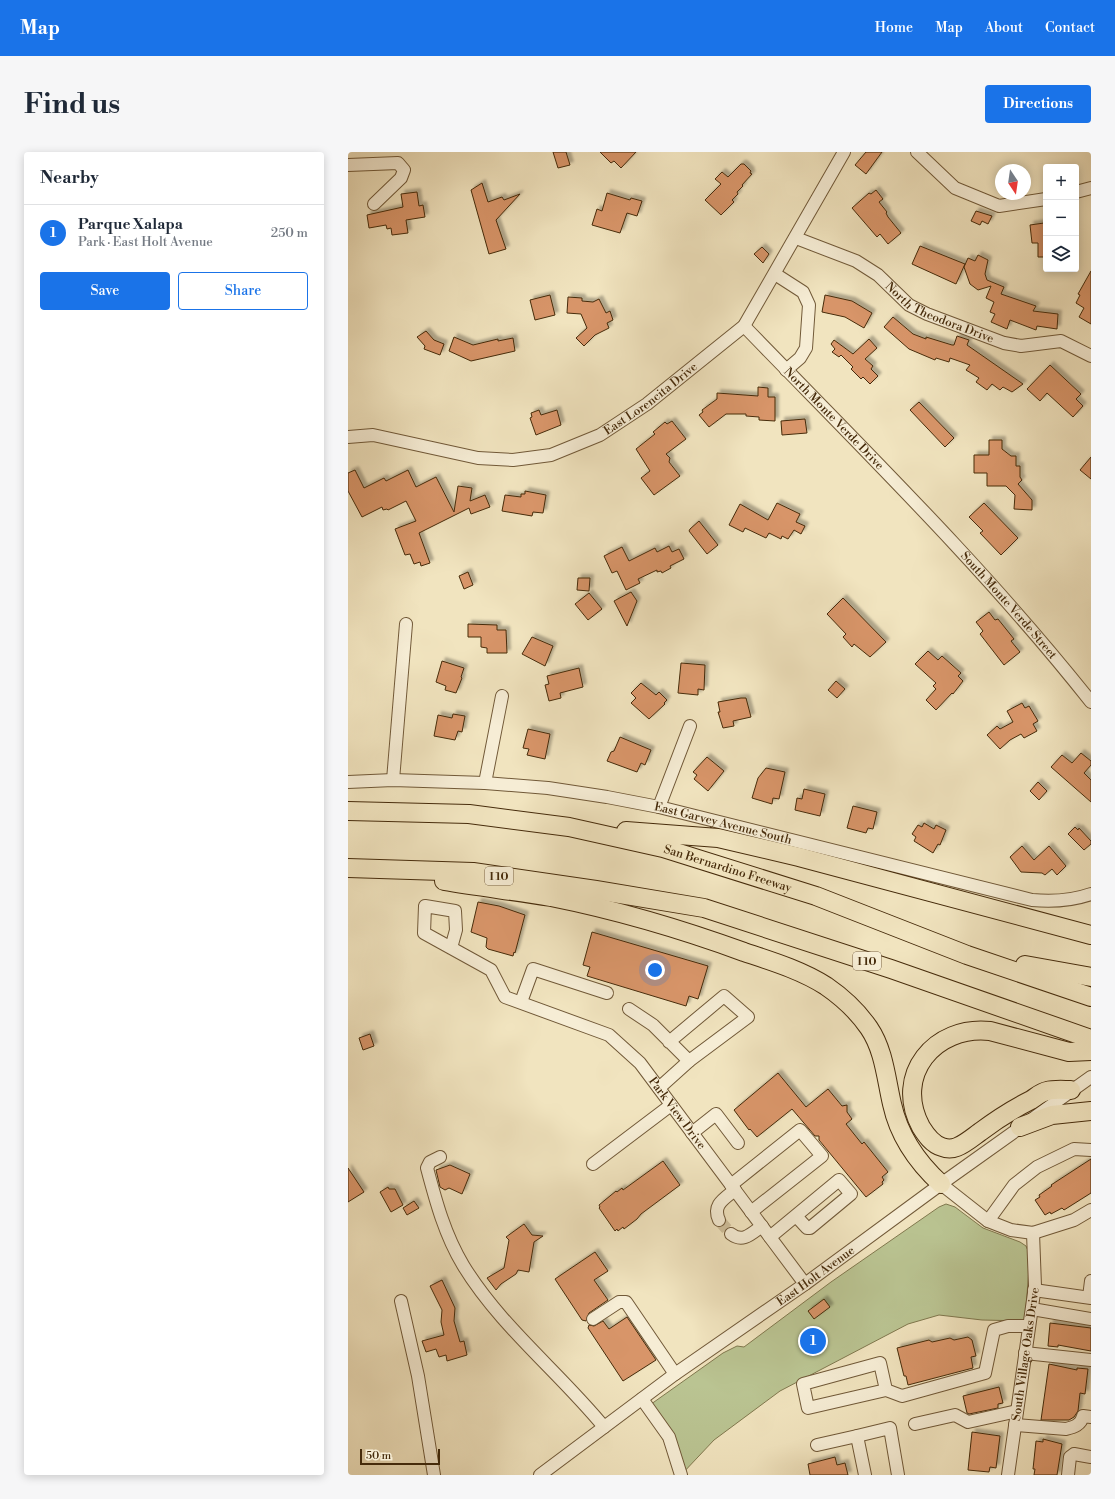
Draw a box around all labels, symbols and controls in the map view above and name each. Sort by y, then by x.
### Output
text: Map [20,16,60,40]
text: Home [875,19,913,37]
text: Map [935,19,963,37]
text: About [985,19,1023,37]
text: Contact [1045,19,1095,37]
button: Directions [985,85,1091,123]
text: Find us [24,87,120,122]
north arrow [995,164,1031,200]
map controls [1043,164,1079,272]
button: + [1043,164,1079,200]
text: Nearby [40,167,99,189]
button: − [1043,200,1079,236]
text: Parque Xalapa [78,215,183,234]
text: 1 [50,225,56,241]
text: 250 m [271,225,308,241]
text: Park · East Holt Avenue [78,234,213,250]
button: layers [1043,236,1079,272]
button: Save [40,272,170,310]
button: Share [178,272,308,310]
street label: North Theodora Drive [882,279,996,347]
street label: East Lorencita Drive [601,359,701,439]
street label: North Monte Verde Drive [780,364,887,473]
street label: South Monte Verde Street [957,549,1060,663]
street label: East Garvey Avenue South [653,799,793,848]
street label: San Bernardino Freeway [662,842,793,896]
road number: I 10 [485,867,513,885]
road number: I 10 [853,952,881,970]
your location [645,960,665,980]
street label: Park View Drive [645,1074,709,1153]
street label: East Holt Avenue [774,1243,858,1309]
street label: South Village Oaks Drive [1009,1287,1043,1422]
pin: 1 [800,1326,826,1356]
scale bar [360,1447,440,1466]
text: 50 m [366,1449,391,1463]

